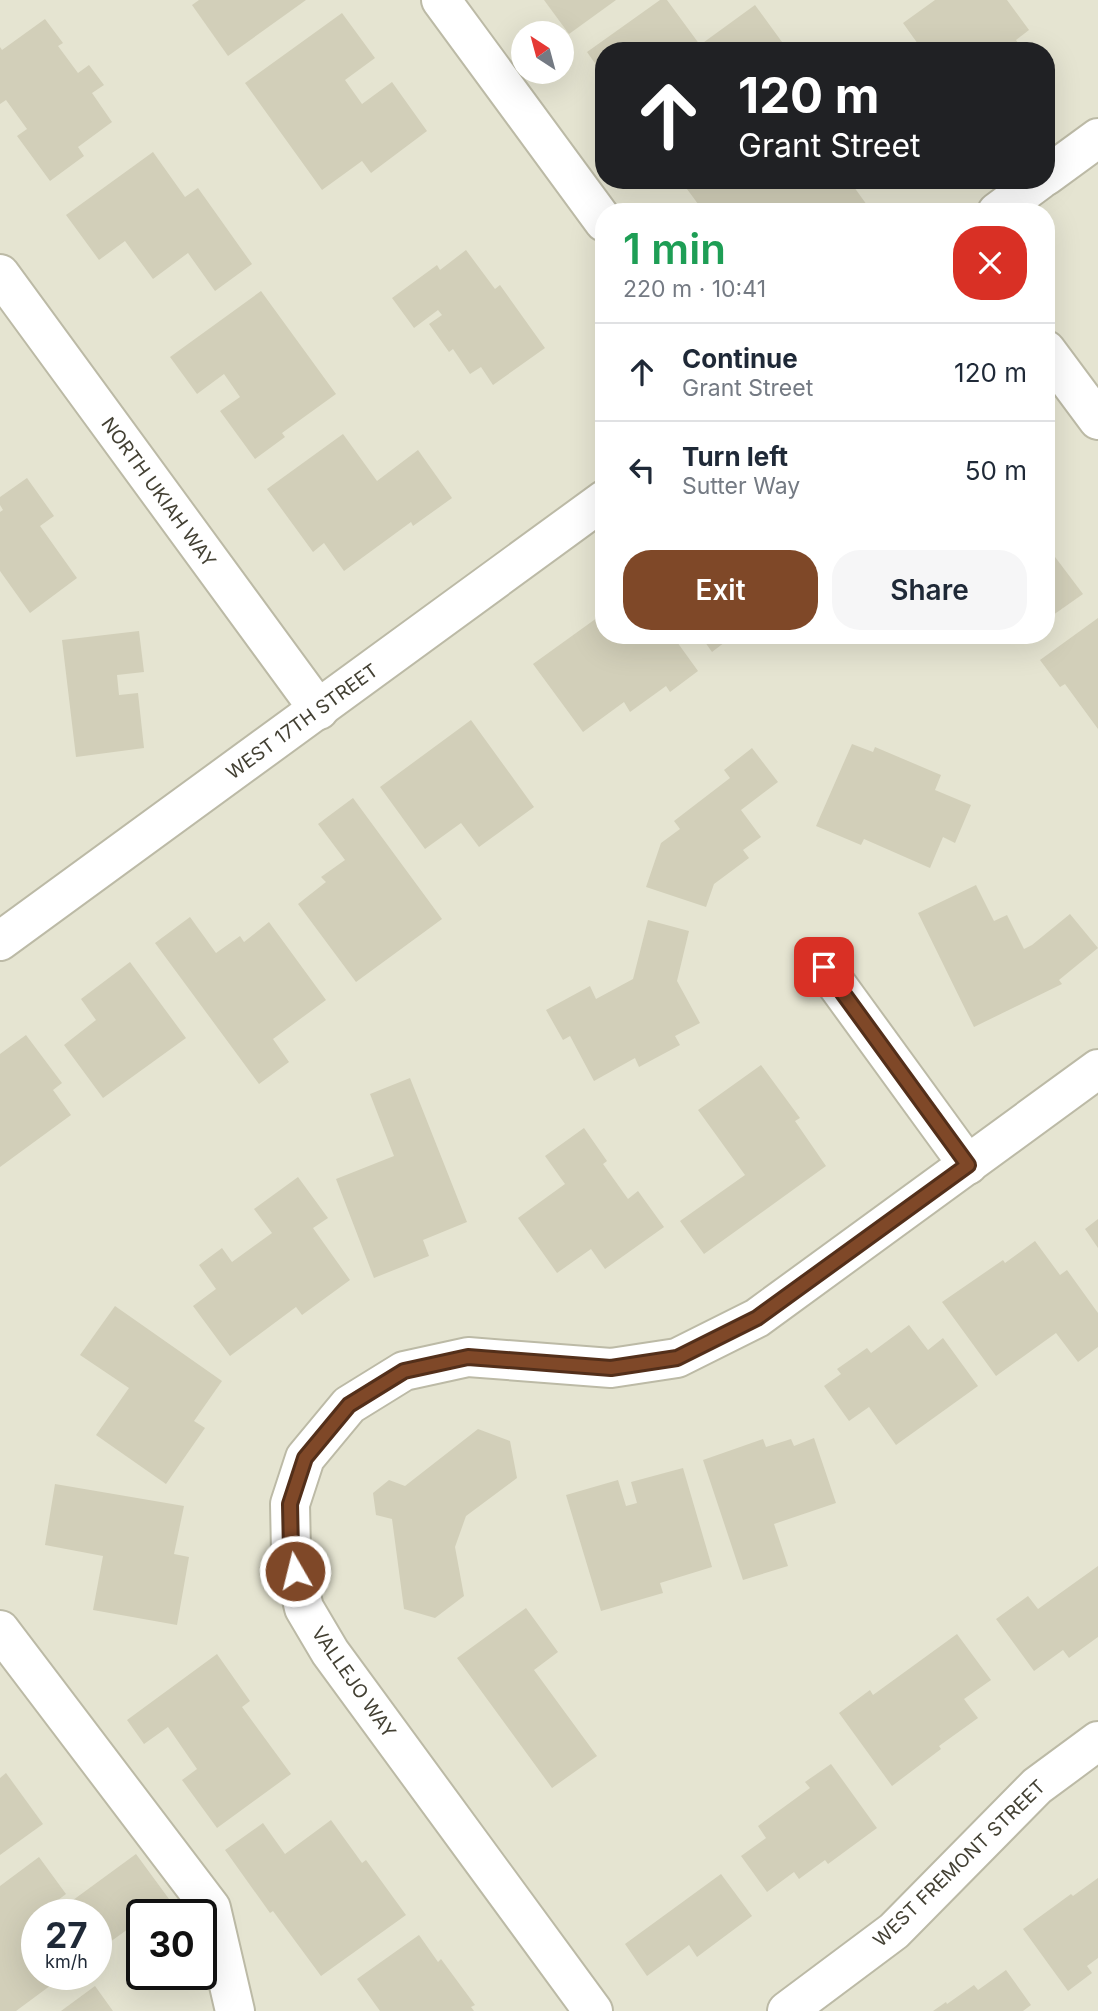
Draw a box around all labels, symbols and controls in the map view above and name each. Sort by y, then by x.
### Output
north arrow [511,21,574,84]
map controls [511,21,574,84]
text: 120 m [738,66,879,125]
icon: ahead [623,70,714,161]
text: Grant Street [738,126,921,165]
text: 1 min [623,223,726,274]
button: close [953,226,1027,300]
text: 220 m · 10:41 [623,275,766,303]
text: Continue [682,343,798,374]
icon: ahead [623,353,661,391]
text: 120 m [954,357,1027,388]
text: Grant Street [682,374,813,402]
street label: NORTH UKIAH WAY [96,413,221,572]
text: Turn left [682,441,788,472]
icon: left [623,451,661,489]
text: 50 m [965,455,1027,486]
text: Sutter Way [682,472,800,500]
button: Exit [623,550,818,630]
button: Share [832,550,1027,630]
street label: WEST 17TH STREET [222,659,383,784]
pin [794,937,854,997]
icon: arrive [805,948,843,986]
position arrow [258,1534,332,1608]
street label: VALLEJO WAY [307,1622,401,1743]
street label: WEST FREMONT STREET [869,1775,1050,1952]
speed limit sign: 30 [126,1899,217,1990]
text: 27 [45,1914,88,1956]
text: km/h [45,1951,88,1972]

